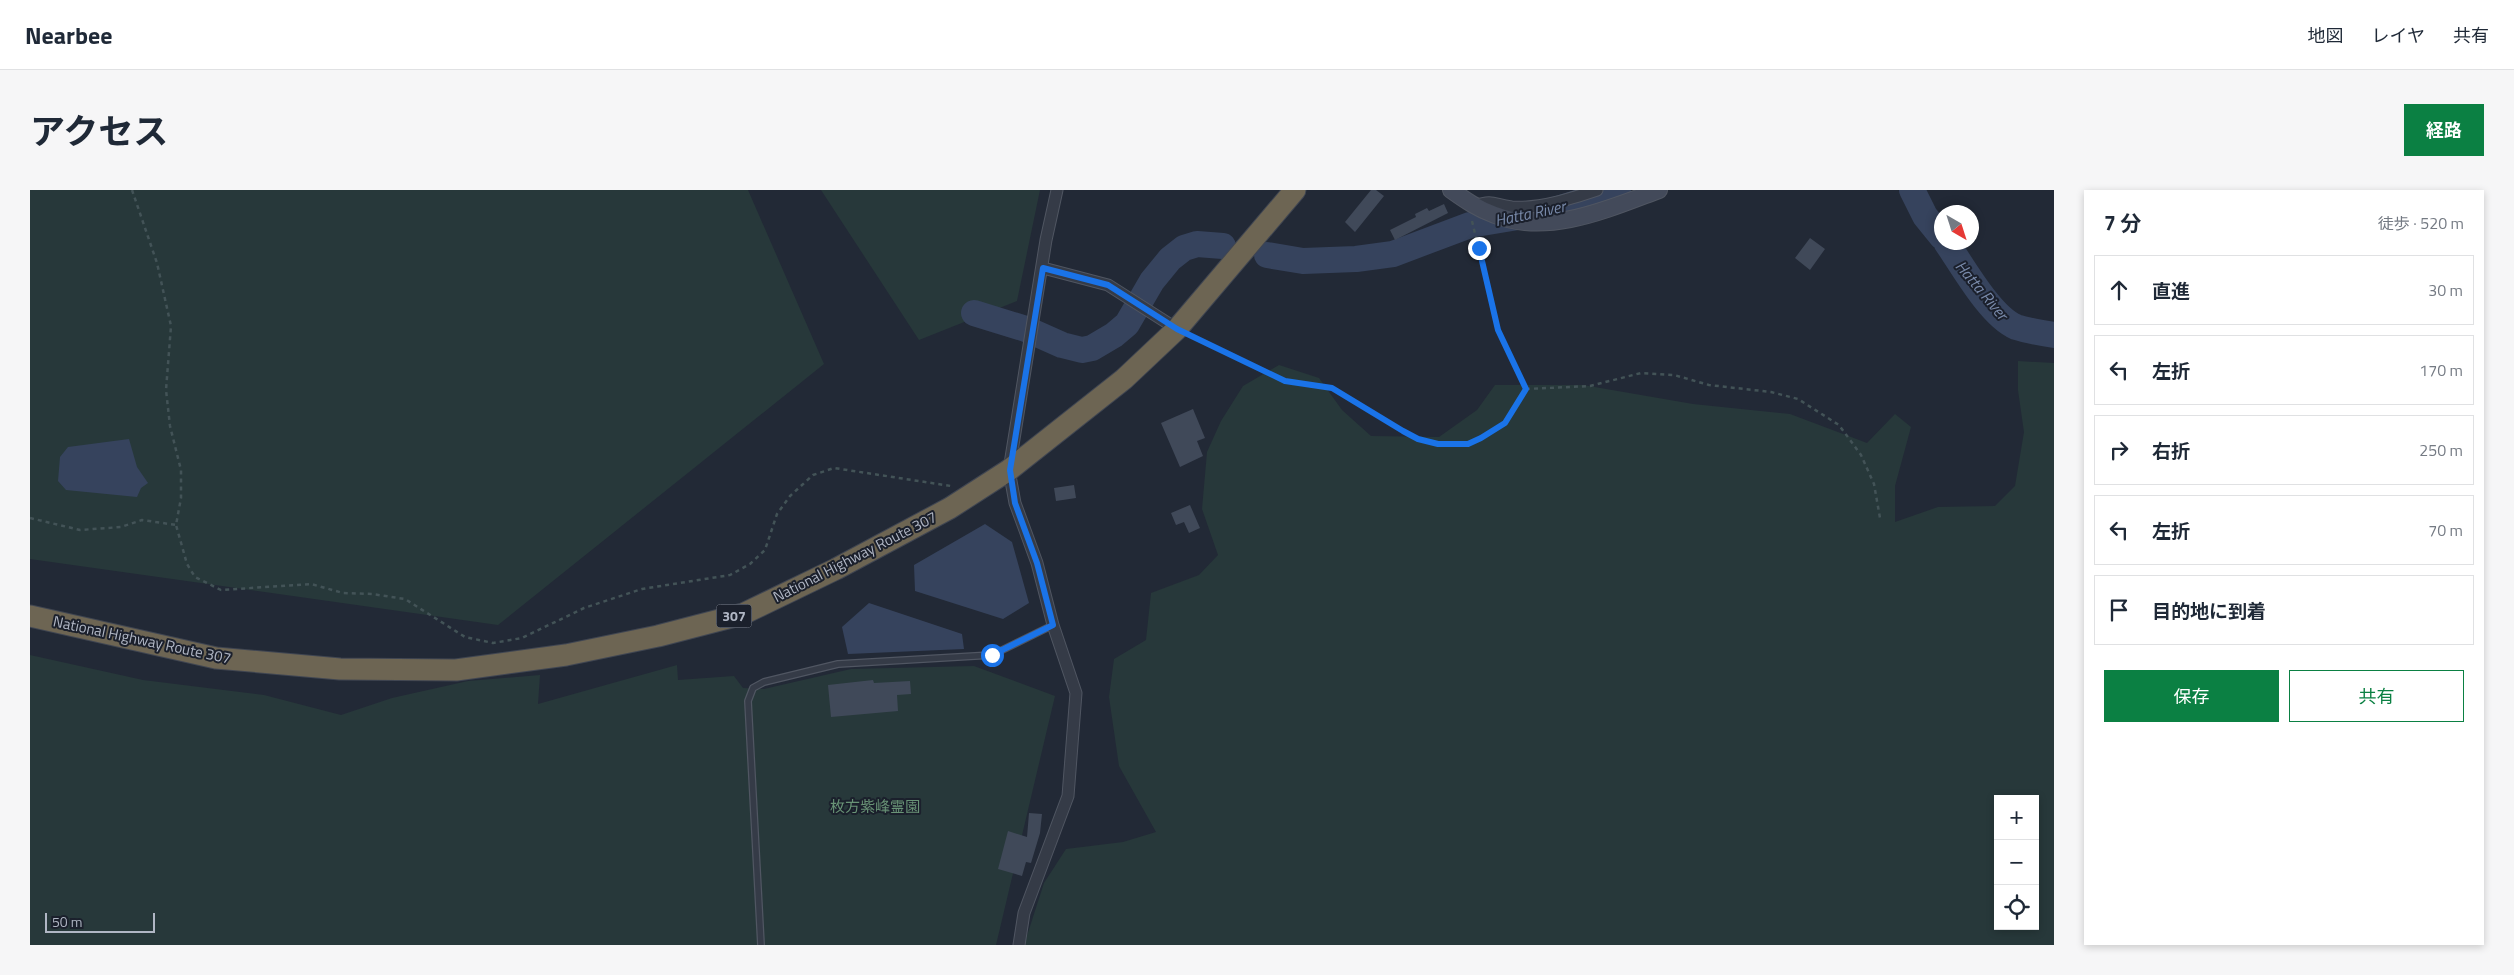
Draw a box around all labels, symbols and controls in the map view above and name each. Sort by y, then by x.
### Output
text: Nearbee [25,17,112,53]
text: 地図 [2308,22,2344,49]
text: レイヤ [2372,22,2425,49]
text: 共有 [2453,22,2489,49]
text: アクセス [30,104,168,158]
button: 経路 [2404,104,2484,156]
water label: Hatta River [1493,193,1569,232]
north arrow [1934,205,1979,250]
text: 7 分 [2104,207,2141,239]
text: 徒歩 · 520 m [2378,211,2464,235]
route end [1468,237,1491,260]
water label: Hatta River [1950,255,2015,327]
icon: ahead [2105,276,2133,304]
text: 直進 [2152,276,2190,305]
text: 30 m [2428,278,2463,302]
icon: left [2105,356,2133,384]
text: 左折 [2152,356,2190,385]
text: 170 m [2419,358,2463,382]
icon: right [2105,436,2133,464]
text: 右折 [2152,436,2190,465]
text: 250 m [2419,438,2463,462]
street label: National Highway Route 307 [769,505,941,608]
icon: left [2105,516,2133,544]
text: 左折 [2152,516,2190,545]
text: 70 m [2428,518,2463,542]
icon: arrive [2105,596,2133,624]
text: 目的地に到着 [2152,596,2266,625]
road number: 307 [716,604,752,628]
street label: National Highway Route 307 [51,609,233,670]
route start [981,644,1004,667]
button: 保存 [2104,670,2279,722]
button: 共有 [2289,670,2464,722]
park label: 枚方紫峰霊園 [830,795,920,818]
map controls [1994,795,2039,930]
button: + [1994,795,2039,840]
button: − [1994,840,2039,885]
button: locate [1994,885,2039,930]
scale bar [45,910,155,933]
text: 50 m [52,911,82,932]

